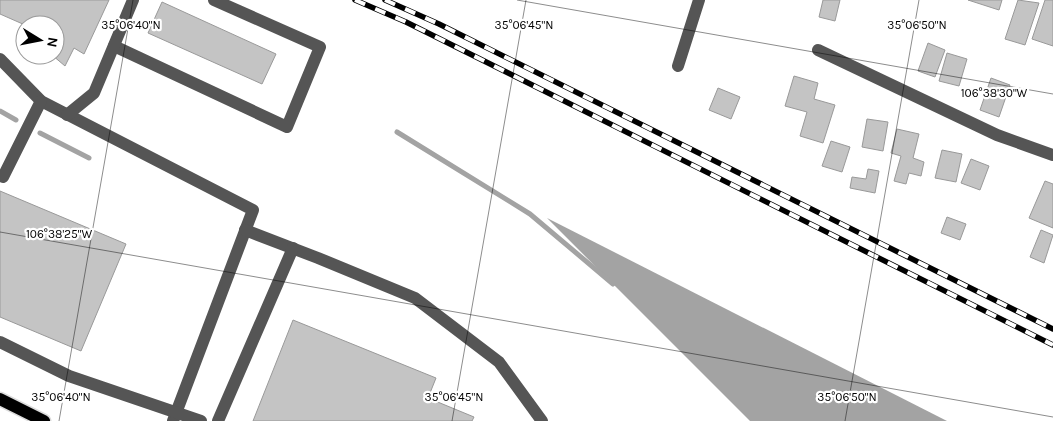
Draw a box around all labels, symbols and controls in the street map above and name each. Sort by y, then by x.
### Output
north arrow [15,15,65,65]
text: 35°06'40"N [101,18,161,32]
text: 35°06'45"N [495,18,553,32]
text: 35°06'50"N [887,18,947,32]
text: N [43,36,62,49]
text: 106°38'30"W [961,86,1028,100]
text: 106°38'25"W [26,227,92,241]
text: 35°06'40"N [31,390,91,404]
text: 35°06'45"N [425,390,483,404]
text: 35°06'50"N [817,390,877,404]

